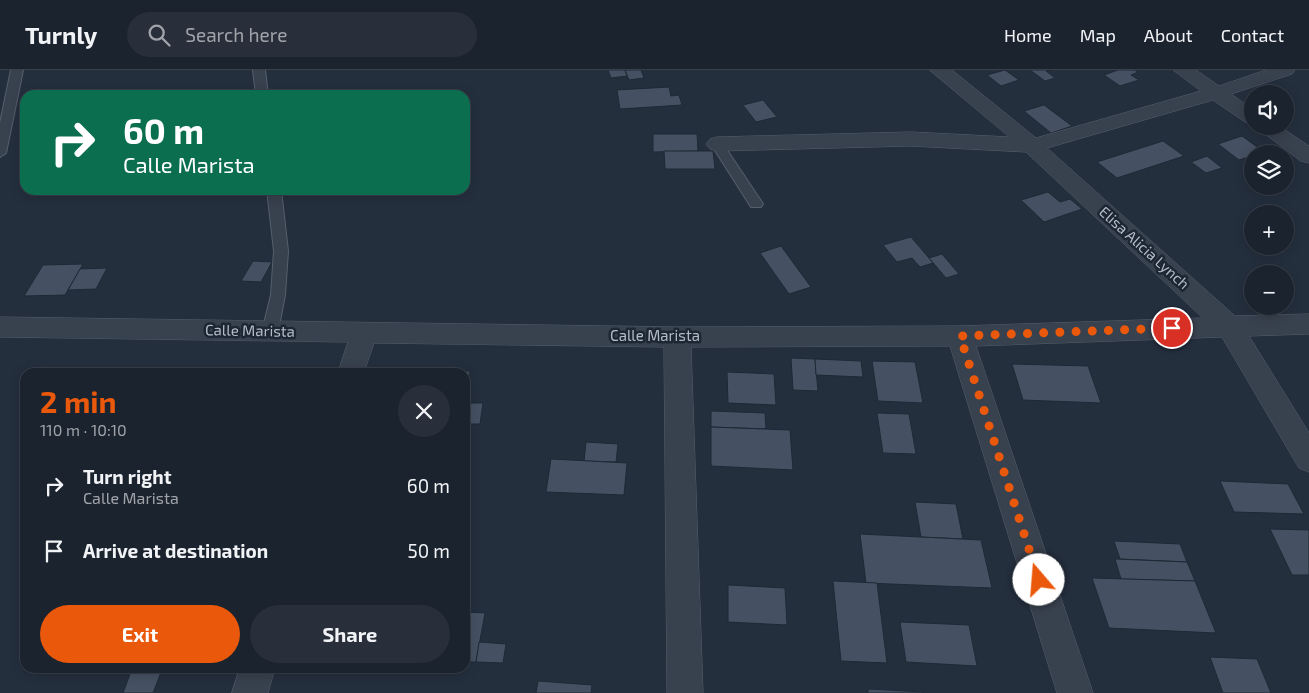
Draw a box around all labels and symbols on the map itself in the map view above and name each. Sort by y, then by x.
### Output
street label: Elisa Alicia Lynch [1096,202,1193,292]
pin [1151,307,1193,349]
street label: Calle Marista [205,320,295,340]
street label: Calle Marista [610,326,700,344]
position arrow [1012,553,1064,605]

